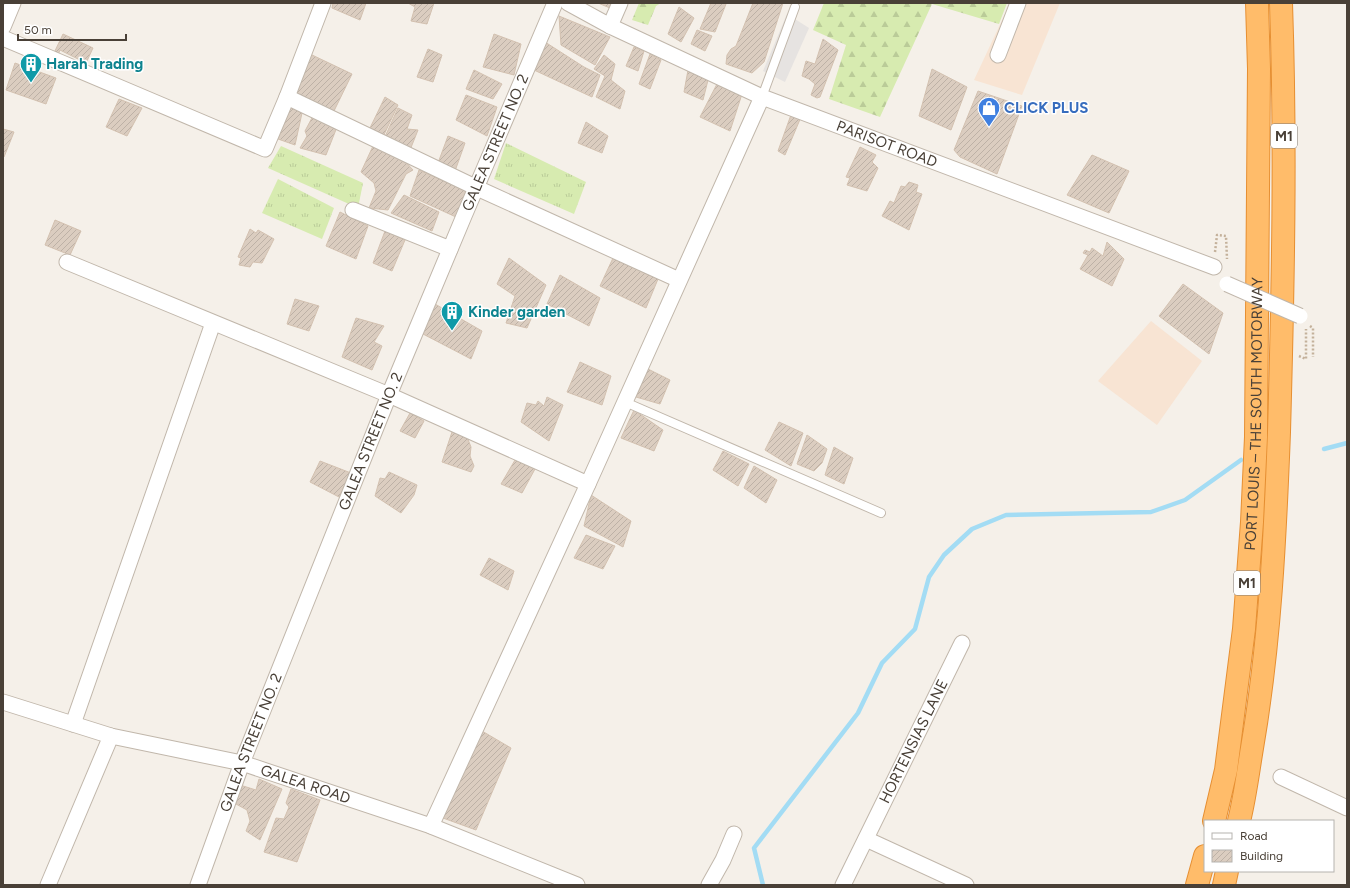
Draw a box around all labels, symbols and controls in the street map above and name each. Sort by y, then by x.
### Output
scale bar [18,16,126,42]
text: 50 m [24,23,52,37]
building icon: Harah Trading [18,51,44,84]
place label: Harah Trading [46,55,143,73]
street label: GALEA STREET NO. 2 [458,71,533,214]
shop icon: CLICK PLUS [976,95,1002,128]
place label: CLICK PLUS [1004,99,1088,117]
street label: PARISOT ROAD [834,117,940,171]
road number: M1 [1271,124,1297,148]
street label: PORT LOUIS – THE SOUTH MOTORWAY [1241,277,1266,551]
building icon: Kinder garden [439,299,465,332]
place label: Kinder garden [468,303,565,321]
street label: GALEA STREET NO. 2 [335,370,406,513]
road number: M1 [1234,571,1260,595]
street label: GALEA STREET NO. 2 [216,671,286,814]
street label: HORTENSIAS LANE [876,676,952,806]
street label: GALEA ROAD [258,761,353,808]
legend [1204,820,1334,872]
text: Road [1240,829,1268,843]
text: Building [1240,849,1283,863]

